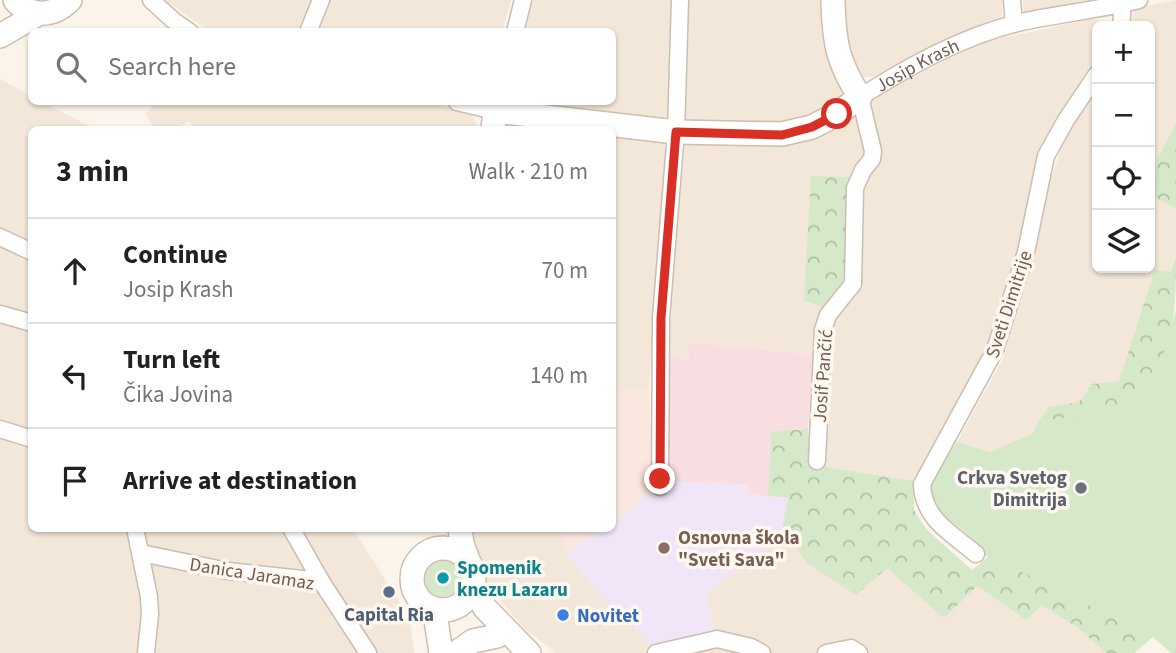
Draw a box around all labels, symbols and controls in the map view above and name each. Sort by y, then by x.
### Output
map controls [1092,21,1155,273]
button: + [1092,21,1155,84]
search box [28,28,616,105]
street label: Josip Krash [871,33,964,99]
icon: search [52,48,90,86]
text: Search here [108,48,236,85]
button: − [1092,84,1155,147]
route start [821,98,852,129]
button: locate [1092,147,1155,210]
text: 3 min [56,150,129,193]
text: Walk · 210 m [469,155,588,188]
button: layers [1092,210,1155,273]
text: Continue [123,236,228,273]
street label: Sveti Dimitrije [979,247,1040,362]
icon: ahead [56,252,94,290]
text: 70 m [541,254,588,287]
text: Josip Krash [123,273,234,306]
street label: Josif Pančić [807,328,840,424]
text: Turn left [123,341,220,378]
icon: left [56,357,94,395]
text: 140 m [530,359,588,392]
text: Čika Jovina [123,378,233,411]
icon: arrive [56,462,94,500]
text: Arrive at destination [123,462,357,499]
route end [644,463,675,494]
place label: Crkva Svetog Dimitrija [957,465,1067,514]
marker: Crkva Svetog Dimitrija [1073,480,1089,496]
place label: Osnovna škola "Sveti Sava" [678,525,800,574]
marker: Osnovna škola "Sveti Sava" [656,540,672,556]
street label: Danica Jaramaz [187,551,316,598]
place label: Spomenik knezu Lazaru [457,555,568,604]
marker: Spomenik knezu Lazaru [435,570,451,586]
marker: Capital Ria [381,584,397,600]
place label: Capital Ria [344,602,434,629]
place label: Novitet [577,603,639,630]
marker: Novitet [555,607,571,623]

